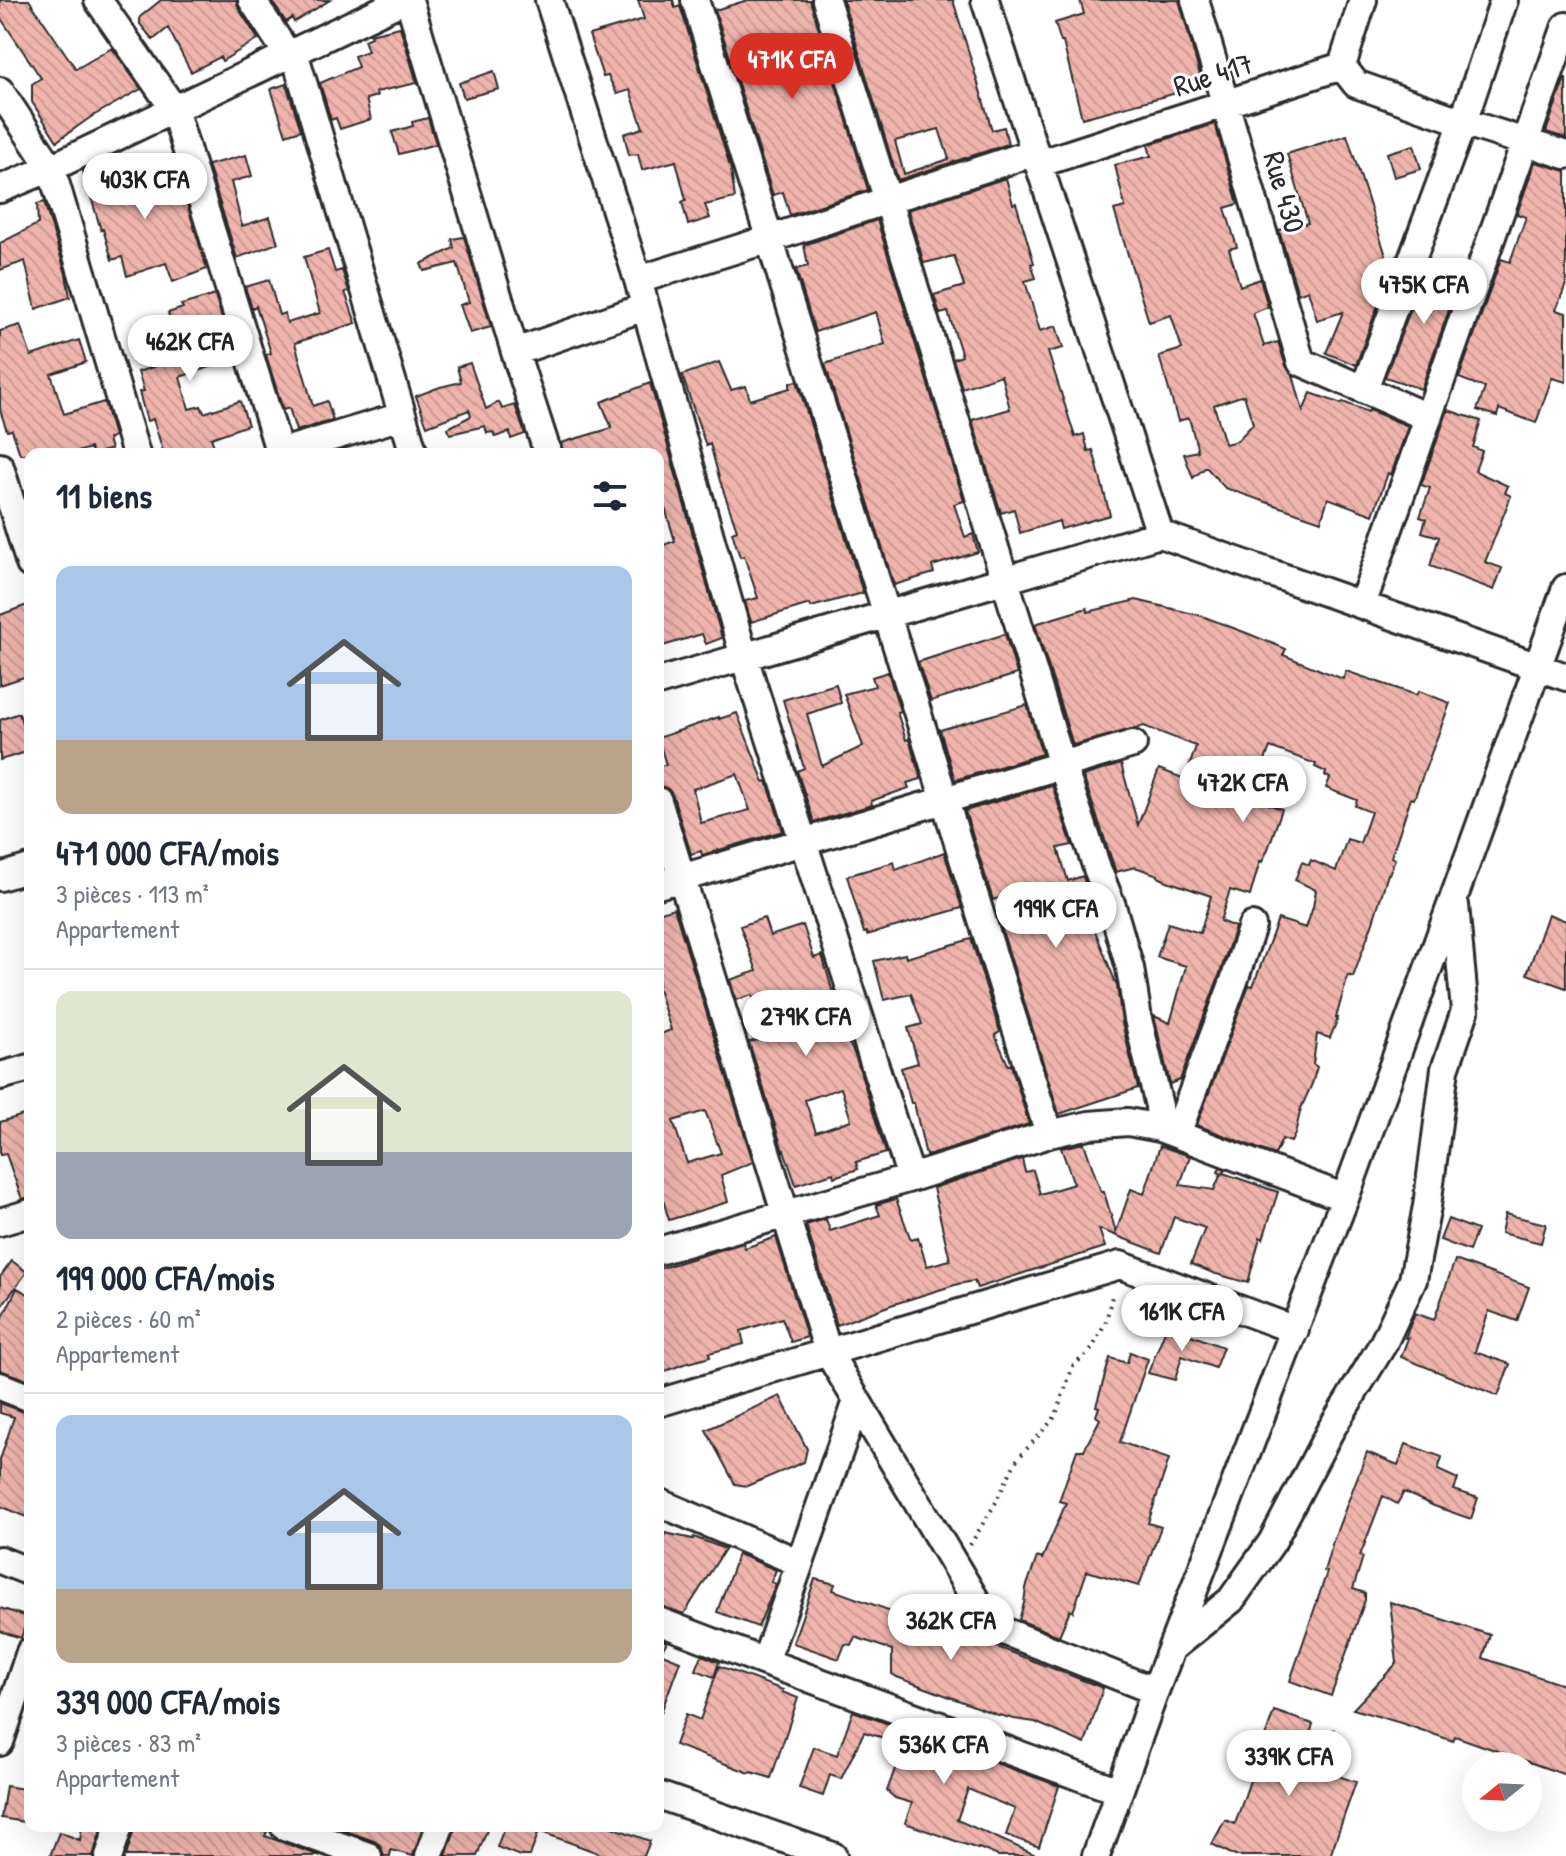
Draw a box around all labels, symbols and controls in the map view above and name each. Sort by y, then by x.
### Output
pin: 471K CFA [709,33,875,101]
text: 471K CFA [748,41,836,76]
street label: Rue 417 [1168,42,1258,106]
street label: Rue 430 [1254,147,1316,237]
pin: 403K CFA [62,153,228,221]
text: 403K CFA [100,161,190,196]
pin: 475K CFA [1341,258,1507,326]
text: 475K CFA [1379,266,1469,301]
pin: 462K CFA [107,315,273,383]
text: 462K CFA [146,323,234,358]
text: 11 biens [56,473,152,519]
icon: filters [588,474,632,518]
icon: home [272,618,416,762]
pin: 472K CFA [1160,756,1326,824]
text: 472K CFA [1197,764,1289,799]
text: 471 000 CFA/mois [56,830,279,876]
text: 3 pièces · 113 m² [56,876,209,911]
pin: 199K CFA [973,882,1139,950]
text: 199K CFA [1014,890,1098,925]
text: Appartement [56,911,179,946]
pin: 279K CFA [723,990,889,1058]
text: 279K CFA [761,998,851,1033]
icon: home [272,1043,416,1187]
text: 199 000 CFA/mois [56,1255,275,1301]
pin: 161K CFA [1099,1285,1265,1353]
text: 161K CFA [1139,1293,1225,1328]
text: 2 pièces · 60 m² [56,1301,201,1336]
text: Appartement [56,1336,179,1371]
icon: home [272,1467,416,1611]
pin: 362K CFA [868,1594,1034,1662]
text: 362K CFA [906,1602,996,1637]
text: 339 000 CFA/mois [56,1679,280,1725]
pin: 536K CFA [861,1718,1027,1786]
text: 3 pièces · 83 m² [56,1725,201,1760]
text: 536K CFA [899,1726,989,1761]
pin: 339K CFA [1206,1730,1372,1798]
text: 339K CFA [1244,1738,1334,1773]
north arrow [1462,1752,1542,1832]
map controls [1462,1752,1542,1832]
text: Appartement [56,1760,179,1795]

